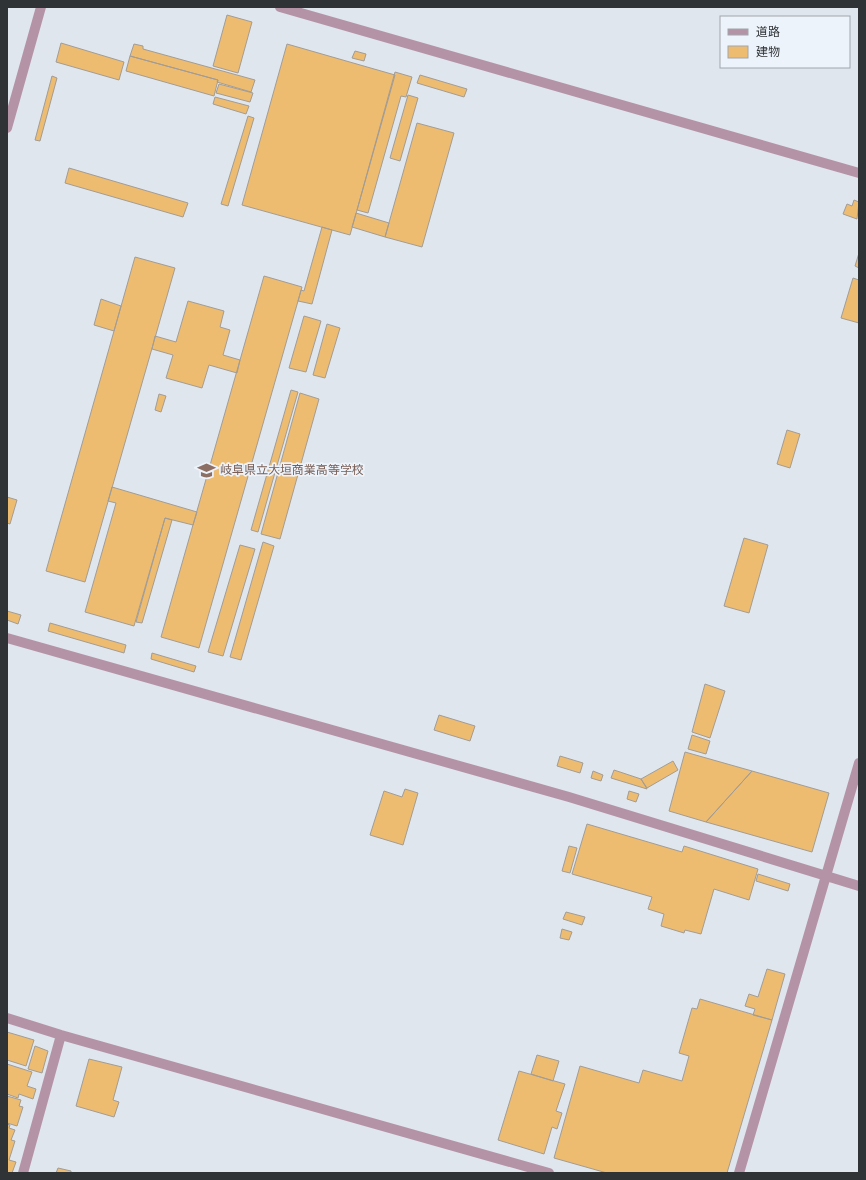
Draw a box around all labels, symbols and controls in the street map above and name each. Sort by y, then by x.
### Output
legend [720,16,850,68]
text: 道路 [756,25,780,39]
text: 建物 [756,45,780,59]
school or university icon: 岐阜県立大垣商業高等学校 [197,460,217,480]
place label: 岐阜県立大垣商業高等学校 [220,463,364,477]

